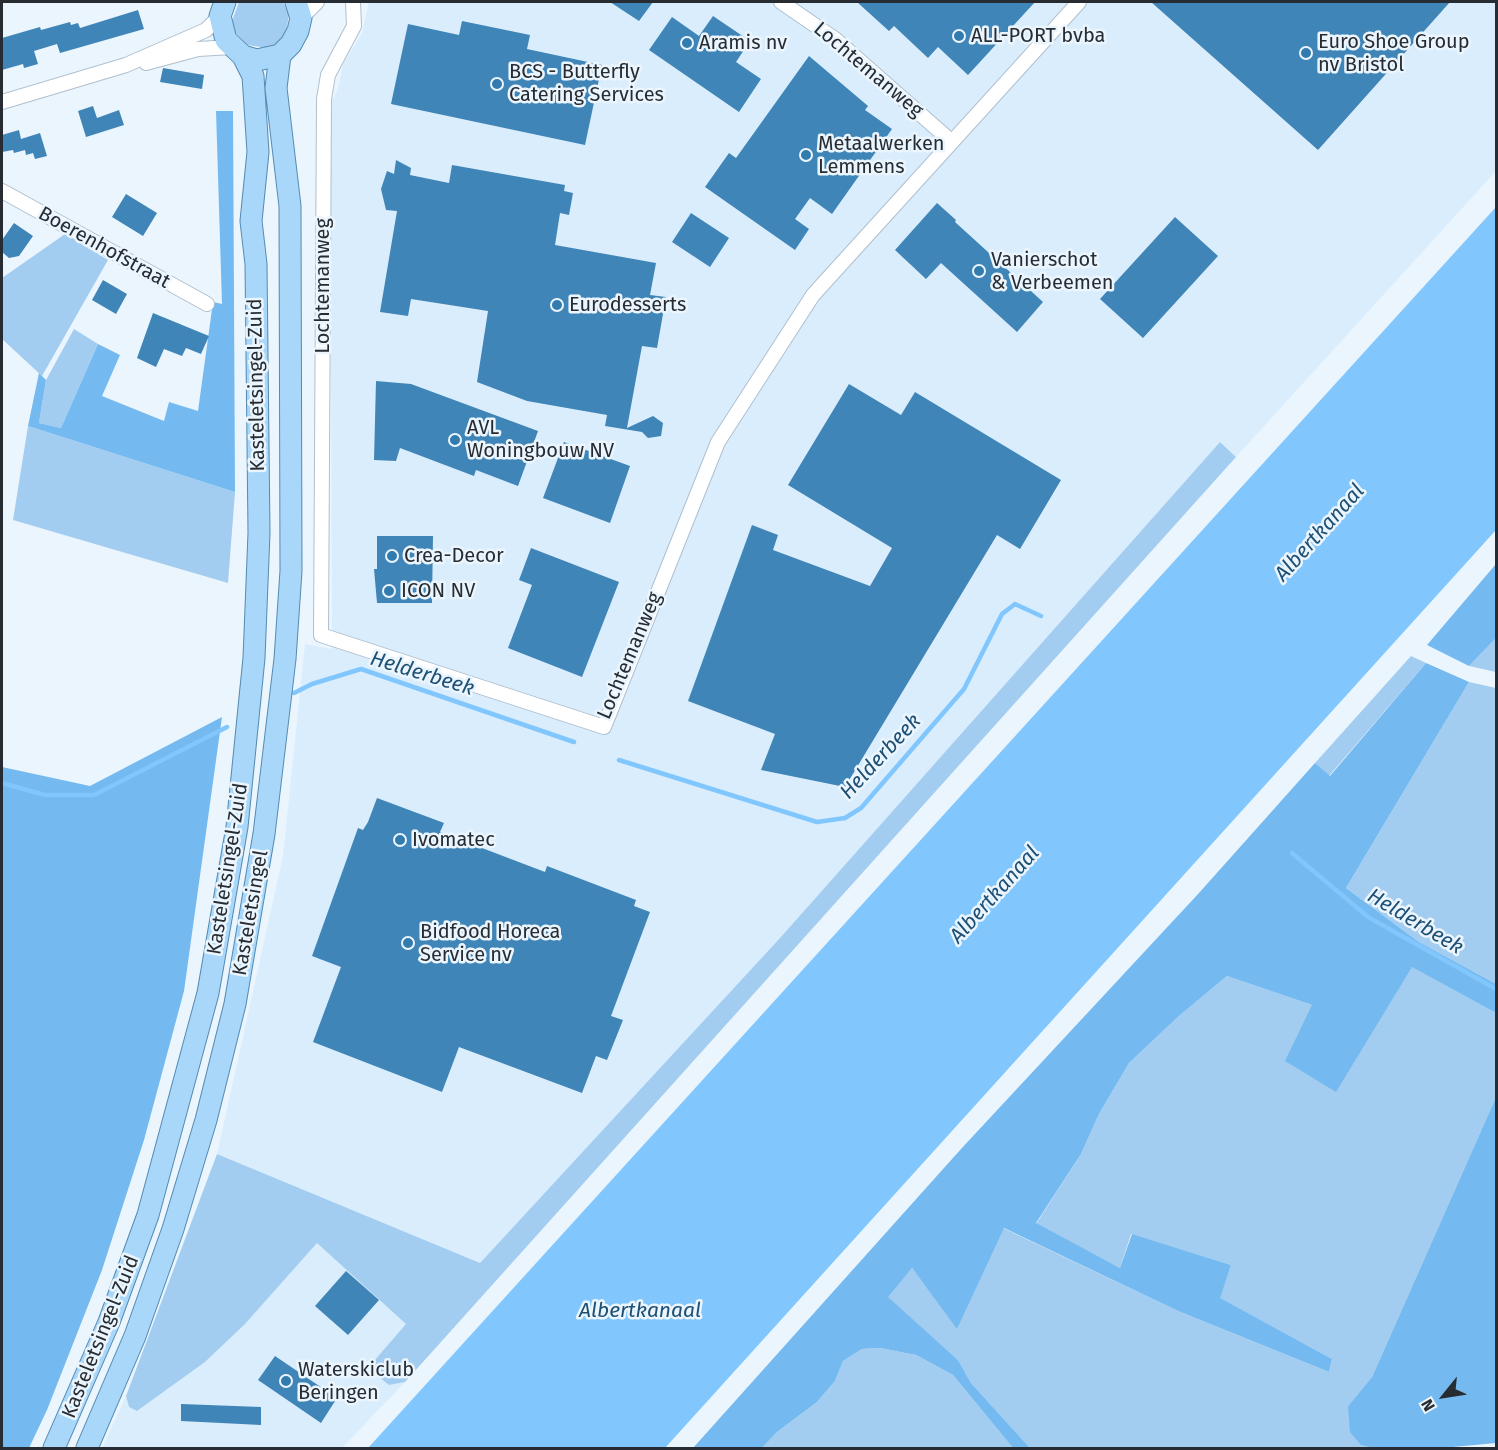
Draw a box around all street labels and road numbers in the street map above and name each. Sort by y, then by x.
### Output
street label: Lochtemanweg [808,17,928,123]
street label: Boerenhofstraat [34,202,174,294]
street label: Lochtemanweg [311,218,335,354]
street label: Kasteletsingel-Zuid [243,298,271,472]
street label: Lochtemanweg [592,589,668,723]
street label: Kasteletsingel-Zuid [203,781,253,957]
street label: Kasteletsingel [228,848,274,978]
street label: Kasteletsingel-Zuid [57,1252,145,1422]

